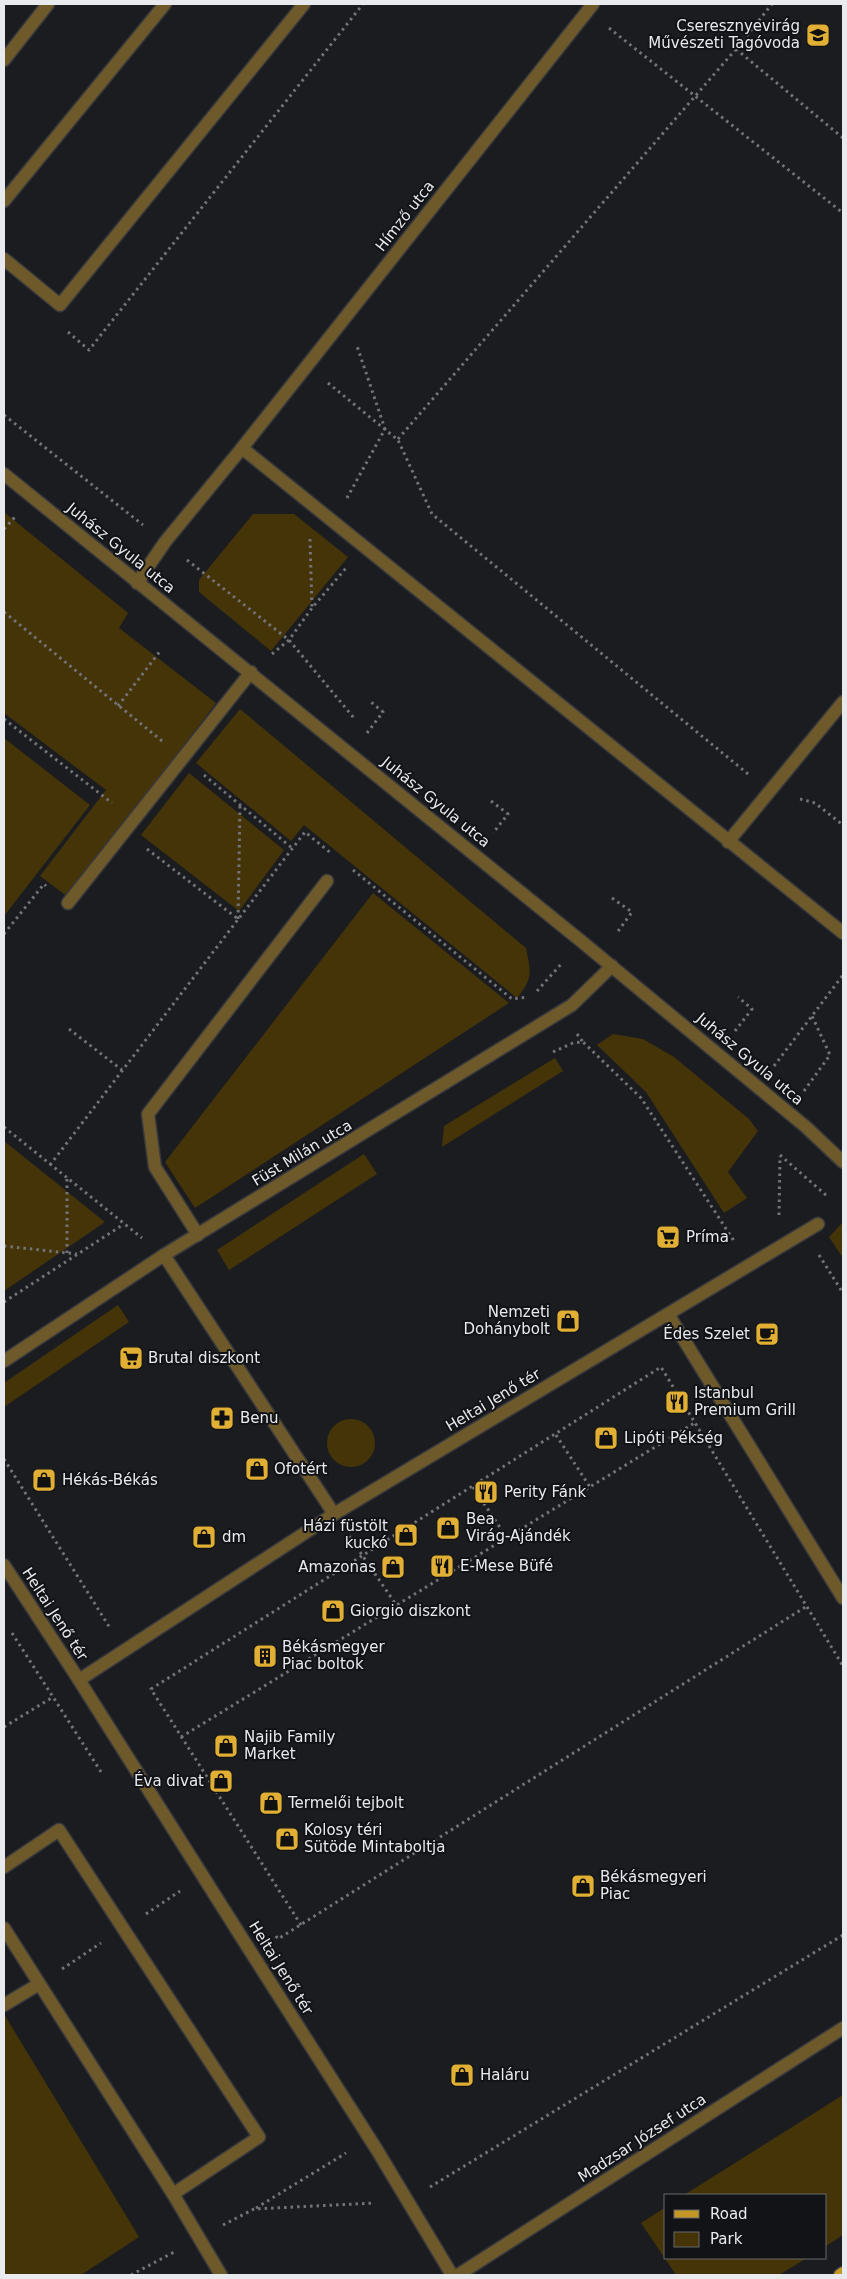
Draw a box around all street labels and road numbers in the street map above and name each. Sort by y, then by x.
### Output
street label: Hímző utca [372,177,438,255]
street label: Juhász Gyula utca [62,498,179,597]
street label: Juhász Gyula utca [377,752,494,851]
street label: Juhász Gyula utca [692,1008,807,1109]
street label: Füst Milán utca [249,1116,355,1190]
street label: Heltai Jenő tér [442,1364,544,1435]
street label: Heltai Jenő tér [18,1564,92,1664]
street label: Heltai Jenő tér [245,1918,317,2019]
street label: Madzsar József utca [575,2090,709,2186]

